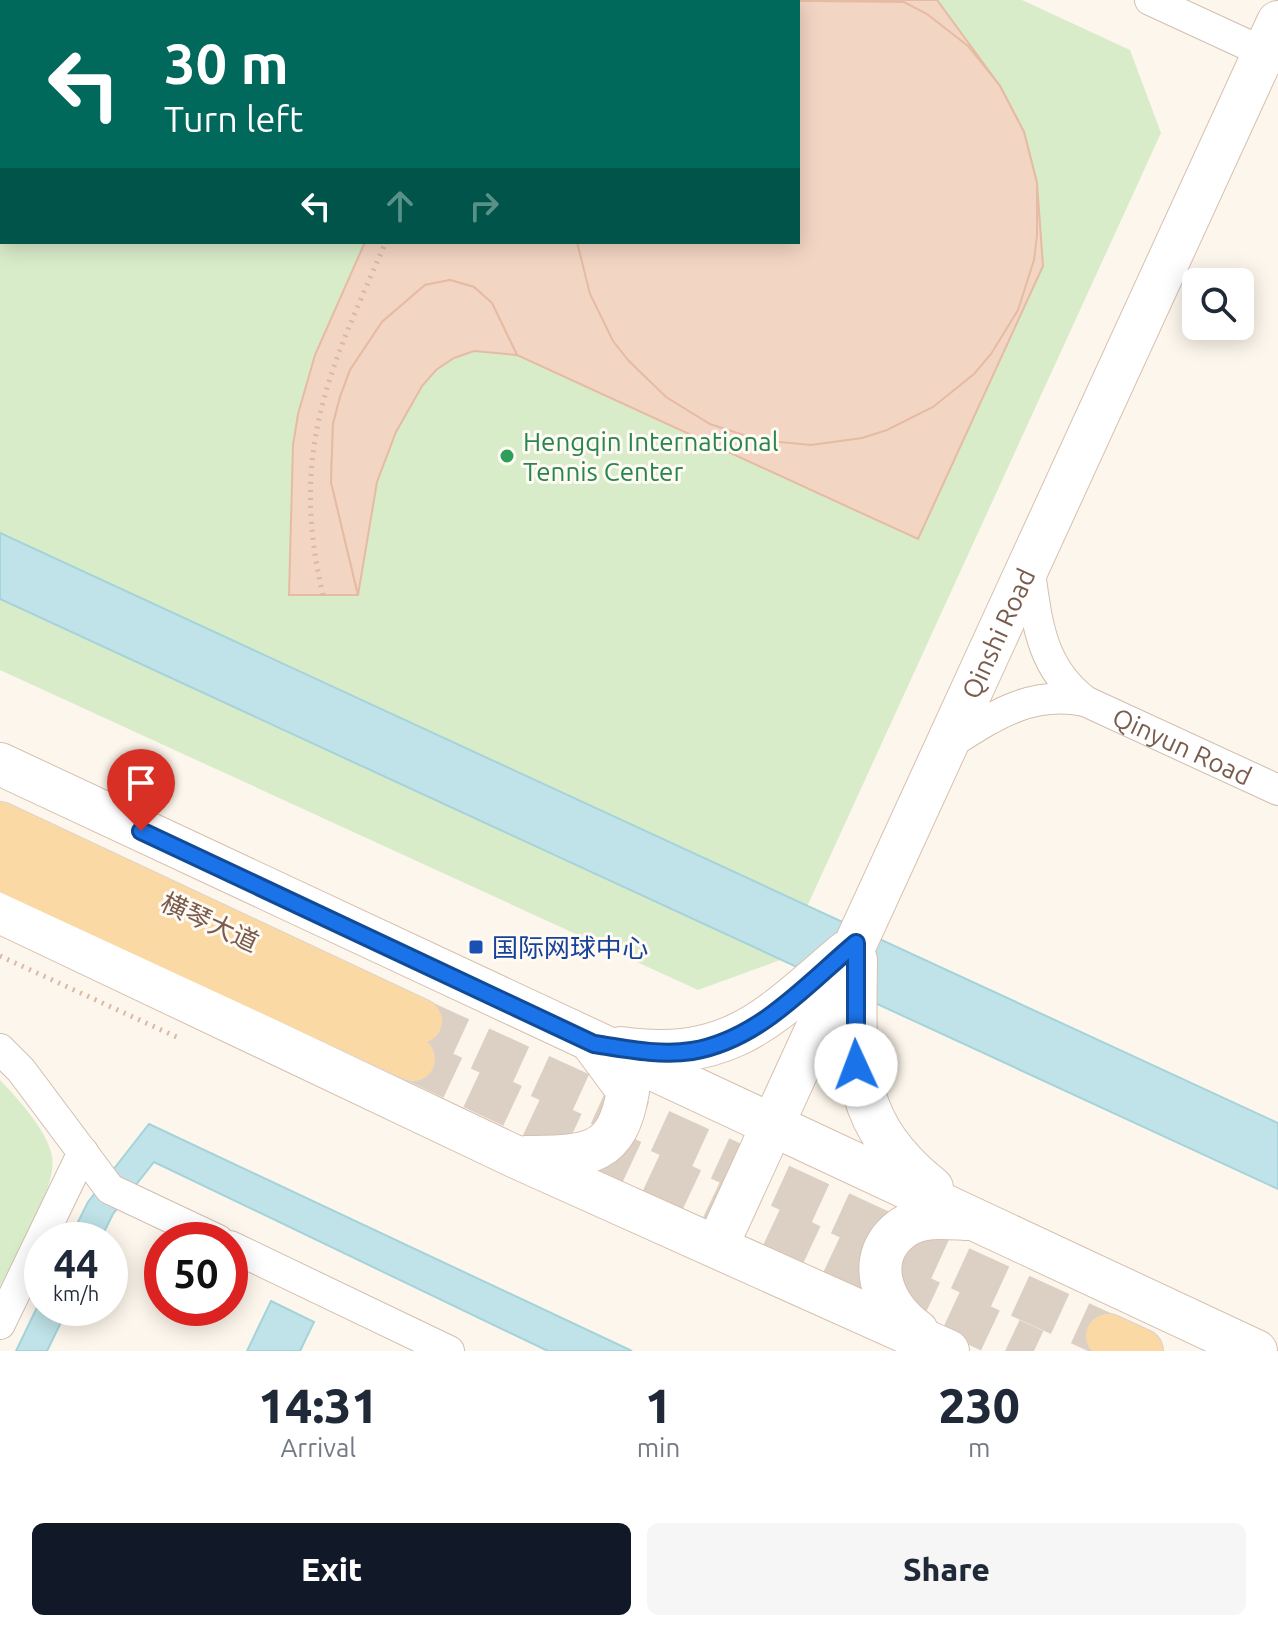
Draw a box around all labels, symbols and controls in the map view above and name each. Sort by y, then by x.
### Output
icon: left [32,32,136,136]
text: 30 m [164,32,289,95]
text: Turn left [164,98,303,139]
icon: left [294,184,338,228]
icon: ahead [378,184,422,228]
icon: right [462,184,506,228]
map controls [1182,268,1254,340]
button: search [1182,268,1254,340]
place label: Hengqin International Tennis Center [523,427,779,486]
marker: Hengqin International Tennis Center [498,447,516,465]
street label: Qinshi Road [956,564,1040,703]
street label: Qinyun Road [1108,701,1256,790]
pin [107,749,175,831]
icon: arrive [119,761,163,805]
street label: 横琴大道 [157,887,263,957]
place label: 国际网球中心 [492,933,648,962]
marker: 国际网球中心 [467,938,485,956]
position arrow [814,1023,898,1107]
speed limit sign: 50 [144,1222,248,1326]
text: 44 [53,1241,99,1286]
text: km/h [53,1282,99,1305]
text: 14:31 [258,1378,378,1432]
text: 1 [645,1378,672,1432]
text: 230 [939,1378,1020,1432]
text: Arrival [280,1433,356,1462]
text: min [637,1433,680,1462]
text: m [968,1433,990,1462]
button: Exit [32,1523,631,1615]
button: Share [647,1523,1246,1615]

